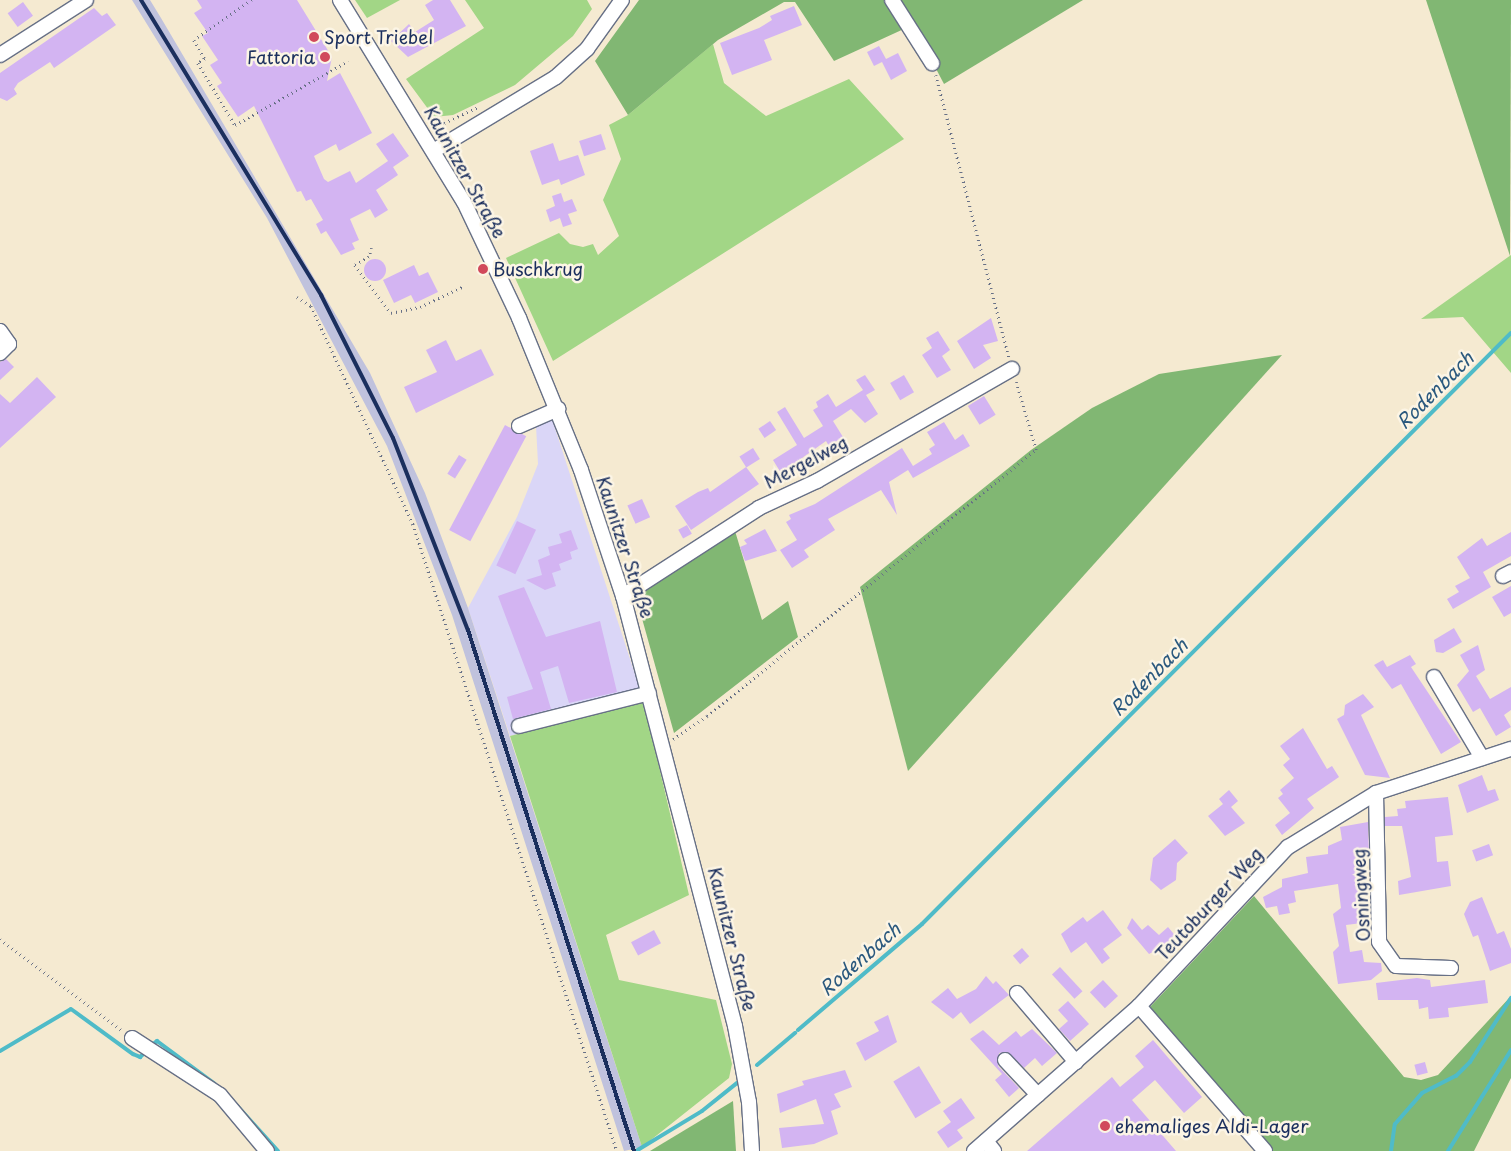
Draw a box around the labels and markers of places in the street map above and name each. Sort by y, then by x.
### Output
place label: Sport Triebel [324,26,435,48]
marker: Sport Triebel [308,31,320,43]
place label: Fattoria [247,46,315,68]
marker: Fattoria [319,51,331,63]
place label: Buschkrug [493,258,583,280]
marker: Buschkrug [477,263,489,275]
place label: ehemaliges Aldi-Lager [1115,1115,1309,1137]
marker: ehemaliges Aldi-Lager [1099,1120,1111,1132]

